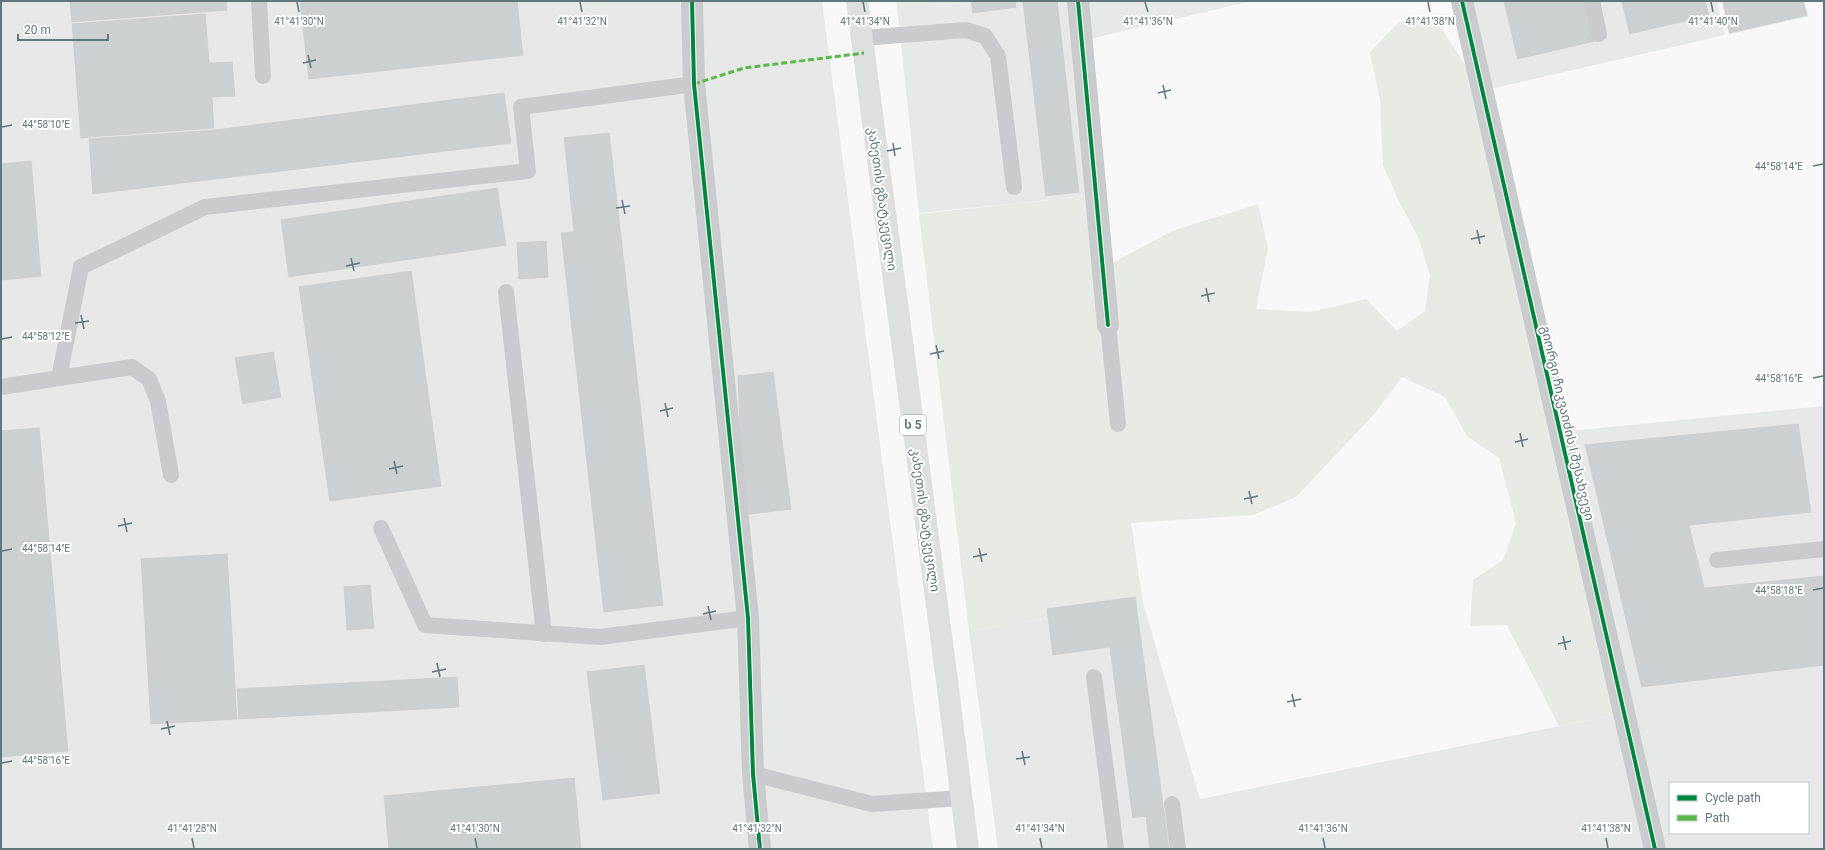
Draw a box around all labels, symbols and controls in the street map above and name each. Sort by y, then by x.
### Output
scale bar [18,16,108,42]
text: 41°41'30"N [274,16,324,27]
text: 41°41'32"N [557,16,607,27]
text: 41°41'34"N [840,16,890,27]
text: 41°41'36"N [1123,16,1173,27]
text: 41°41'38"N [1405,16,1455,27]
text: 41°41'40"N [1688,16,1738,27]
text: 20 m [24,23,51,37]
text: 44°58'10"E [22,119,70,130]
street label: კახეთის გზატკეცილი [864,126,900,272]
text: 44°58'14"E [1755,161,1803,172]
street label: გიორგი ჩიკვაიძის I შესახვევი [1538,324,1597,522]
text: 44°58'12"E [22,331,70,342]
text: 44°58'16"E [1755,373,1803,384]
road number: ს 5 [900,415,926,435]
street label: კახეთის გზატკეცილი [907,447,943,593]
text: 44°58'14"E [22,543,70,554]
text: 44°58'18"E [1755,585,1803,596]
text: 44°58'16"E [22,755,70,766]
legend [1669,782,1809,834]
text: Cycle path [1705,791,1761,805]
text: Path [1705,811,1730,825]
text: 41°41'28"N [167,823,217,834]
text: 41°41'30"N [450,823,500,834]
text: 41°41'32"N [732,823,782,834]
text: 41°41'34"N [1015,823,1065,834]
text: 41°41'36"N [1298,823,1348,834]
text: 41°41'38"N [1581,823,1631,834]

